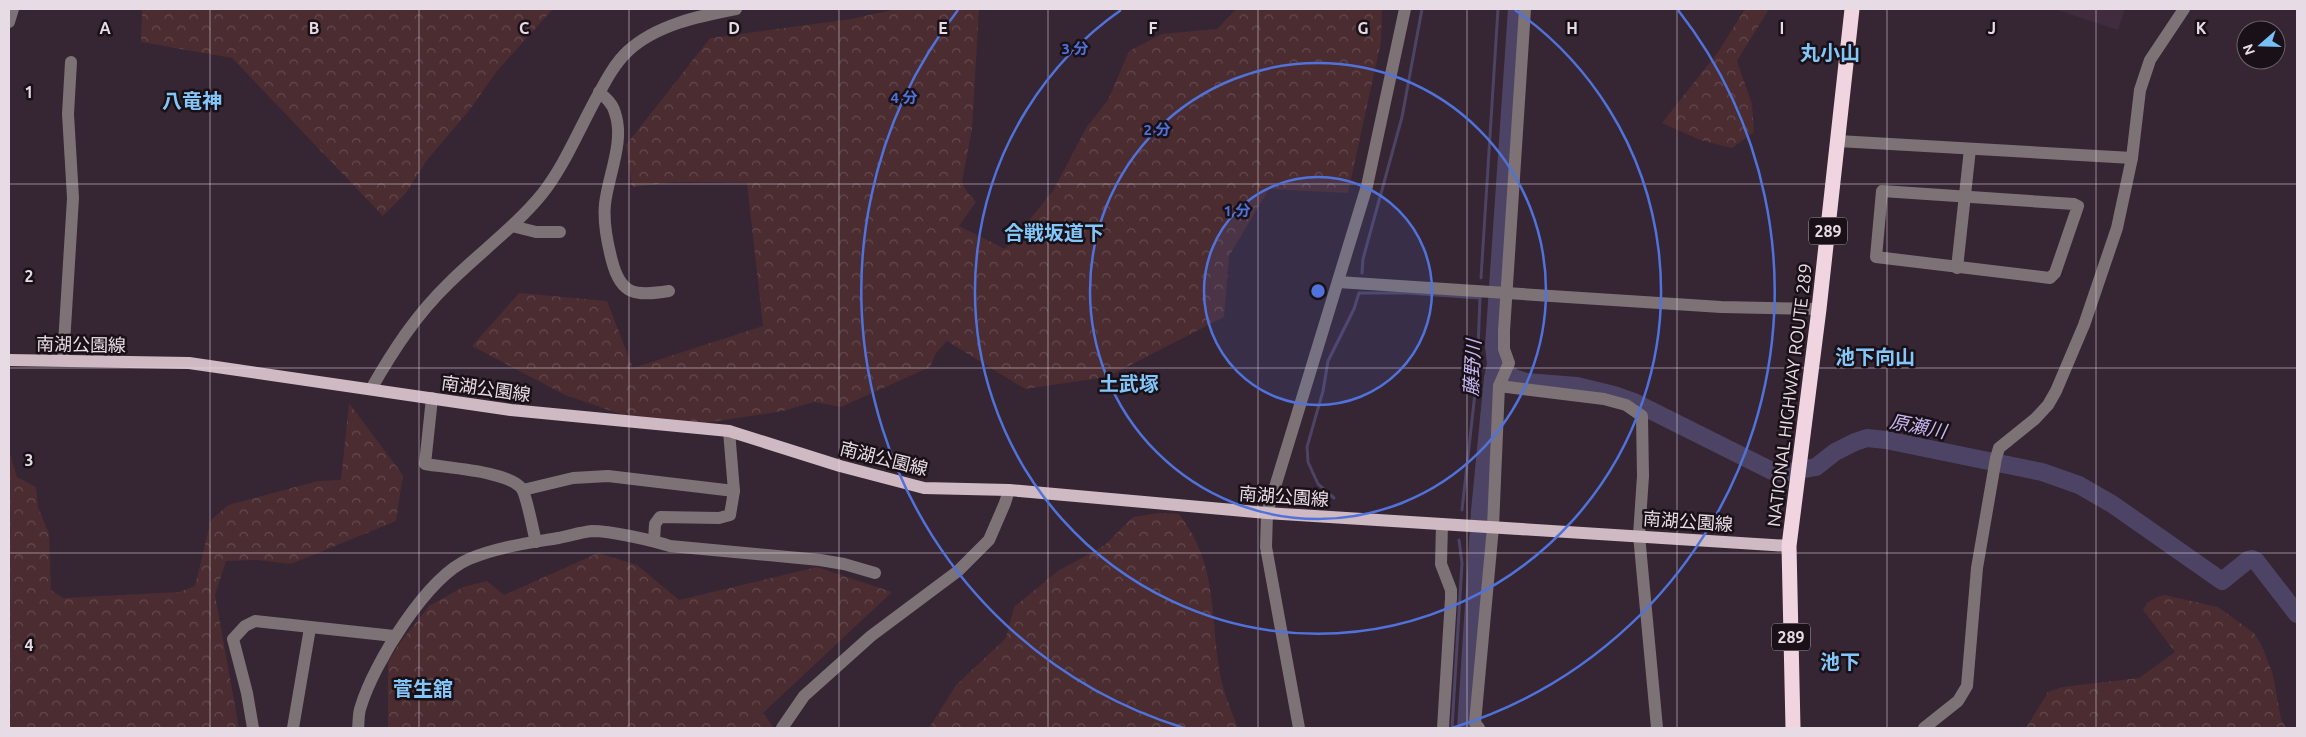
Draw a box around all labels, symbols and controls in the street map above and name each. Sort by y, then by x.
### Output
text: A [99,19,111,37]
text: B [309,19,319,37]
text: C [519,19,529,37]
text: D [728,19,740,37]
text: E [938,19,948,37]
text: F [1149,19,1158,37]
text: G [1357,19,1369,37]
text: H [1566,19,1578,37]
text: I [1780,19,1784,37]
text: J [1988,19,1996,37]
text: K [2196,19,2207,37]
north arrow [2236,20,2286,70]
text: 3 分 [1061,40,1089,57]
district label: 丸小山 [1800,41,1860,64]
text: N [2239,42,2258,57]
text: 1 [24,83,34,101]
district label: 八竜神 [162,89,222,112]
text: 4 分 [890,89,918,106]
text: 2 分 [1143,121,1171,138]
text: 1 分 [1223,202,1251,219]
road number: 289 [1809,218,1847,245]
district label: 合戦坂道下 [1004,221,1104,244]
street label: NATIONAL HIGHWAY ROUTE 289 [1763,262,1815,528]
text: 2 [24,267,34,285]
centre of rings [1309,282,1327,300]
street label: 南湖公園線 [36,333,126,355]
water label: 藤野川 [1460,337,1485,397]
district label: 池下向山 [1835,345,1915,368]
street label: 南湖公園線 [440,372,532,404]
district label: 土武塚 [1099,372,1159,395]
water label: 原瀬川 [1888,410,1950,443]
street label: 南湖公園線 [838,437,930,479]
text: 3 [24,451,34,469]
street label: 南湖公園線 [1238,483,1330,509]
street label: 南湖公園線 [1642,508,1734,534]
road number: 289 [1772,624,1810,650]
text: 4 [24,636,34,654]
district label: 池下 [1820,650,1860,673]
district label: 菅生舘 [393,677,453,700]

